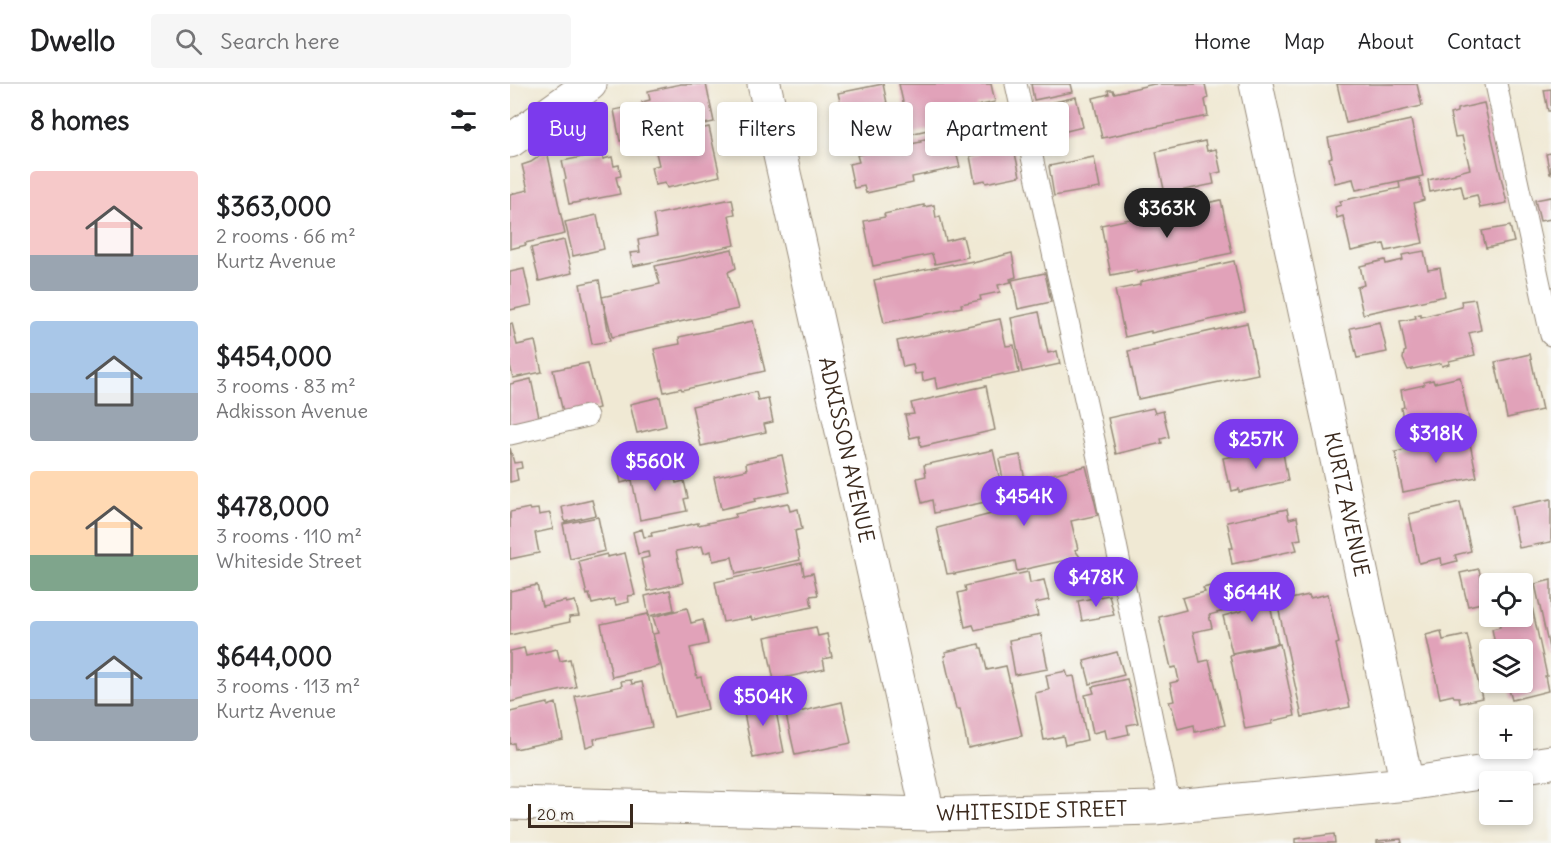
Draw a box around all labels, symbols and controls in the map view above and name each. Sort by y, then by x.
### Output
search box [151,14,571,68]
text: Dwello [30,23,115,59]
icon: search [172,25,205,58]
text: Search here [220,27,340,55]
text: Home [1194,28,1251,55]
text: Map [1284,28,1325,55]
text: About [1358,28,1414,55]
text: Contact [1447,28,1521,55]
chip: Buy [528,102,608,156]
chip: Rent [620,102,705,156]
chip: Filters [717,102,817,156]
chip: New [829,102,913,156]
chip: Apartment [925,102,1069,156]
text: 8 homes [30,104,129,137]
icon: filters [447,104,480,137]
pin: $363K [1125,188,1209,239]
text: $363,000 [216,190,332,223]
icon: home [78,195,150,267]
text: $363K [1138,195,1196,220]
text: 2 rooms · 66 m² [216,223,356,248]
text: Kurtz Avenue [216,248,336,273]
text: $454,000 [216,340,332,373]
icon: home [78,345,150,417]
street label: ADKISSON AVENUE [813,355,881,545]
text: 3 rooms · 83 m² [216,373,356,398]
text: Adkisson Avenue [216,398,368,423]
pin: $318K [1394,413,1478,464]
pin: $257K [1214,419,1298,470]
text: $318K [1409,420,1463,445]
text: $257K [1228,426,1284,451]
street label: KURTZ AVENUE [1318,429,1376,579]
pin: $560K [613,441,697,492]
text: $560K [625,448,685,473]
pin: $454K [982,476,1066,527]
text: $454K [995,483,1053,508]
text: $478,000 [216,490,330,523]
icon: home [78,495,150,567]
text: 3 rooms · 110 m² [216,523,362,548]
text: Whiteside Street [216,548,362,573]
pin: $478K [1054,557,1138,608]
text: $478K [1068,564,1124,589]
pin: $644K [1210,572,1294,623]
map controls [1479,573,1533,825]
button: locate [1479,573,1533,627]
text: $644K [1223,579,1281,604]
button: layers [1479,639,1533,693]
text: $644,000 [216,640,332,673]
icon: home [78,645,150,717]
text: 3 rooms · 113 m² [216,673,360,698]
pin: $504K [721,676,805,727]
text: $504K [733,683,793,708]
text: Kurtz Avenue [216,698,336,723]
button: + [1479,705,1533,759]
button: − [1479,771,1533,825]
street label: WHITESIDE STREET [936,795,1128,827]
scale bar [528,801,633,828]
text: 20 m [537,804,574,824]

